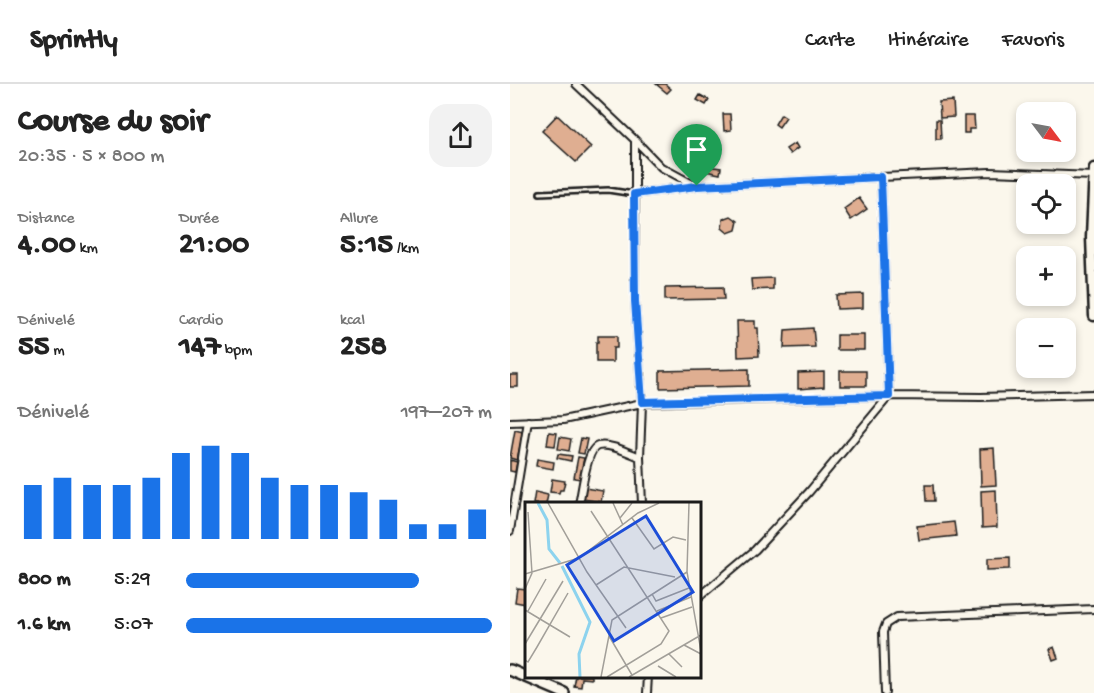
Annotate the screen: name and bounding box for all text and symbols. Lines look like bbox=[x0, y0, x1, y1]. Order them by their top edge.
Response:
text: Sprintly bbox=[30, 25, 117, 58]
text: Carte bbox=[805, 29, 855, 54]
text: Itinéraire bbox=[888, 29, 969, 54]
text: Favoris bbox=[1002, 29, 1064, 54]
north arrow bbox=[1016, 102, 1076, 162]
map controls bbox=[1016, 102, 1076, 378]
text: Course du soir bbox=[18, 104, 208, 142]
button: share bbox=[429, 104, 492, 167]
pin bbox=[671, 124, 722, 186]
icon: arrive bbox=[680, 133, 713, 166]
text: 20:35 · 5 × 800 m bbox=[18, 146, 164, 169]
button: locate bbox=[1016, 174, 1076, 234]
text: Distance bbox=[18, 210, 75, 229]
text: Durée bbox=[179, 210, 219, 229]
text: Allure bbox=[340, 210, 378, 229]
text: 4.00 bbox=[18, 229, 76, 264]
text: 21:00 bbox=[179, 229, 249, 264]
text: 5:15 bbox=[340, 229, 393, 264]
text: km bbox=[76, 240, 98, 259]
text: /km bbox=[393, 240, 419, 259]
button: + bbox=[1016, 246, 1076, 306]
text: Dénivelé bbox=[18, 312, 75, 331]
text: Cardio bbox=[179, 312, 223, 331]
text: kcal bbox=[340, 312, 365, 331]
button: − bbox=[1016, 318, 1076, 378]
text: 55 bbox=[18, 331, 50, 366]
text: 147 bbox=[179, 331, 221, 366]
text: 258 bbox=[340, 331, 387, 366]
text: m bbox=[50, 342, 65, 361]
text: bpm bbox=[221, 342, 252, 361]
text: Dénivelé bbox=[18, 402, 89, 425]
text: 197–207 m bbox=[401, 402, 492, 425]
inset map bbox=[525, 502, 700, 678]
text: 800 m bbox=[18, 569, 71, 592]
text: 5:29 bbox=[114, 569, 151, 592]
text: 1.6 km bbox=[18, 614, 70, 637]
text: 5:07 bbox=[114, 614, 153, 637]

